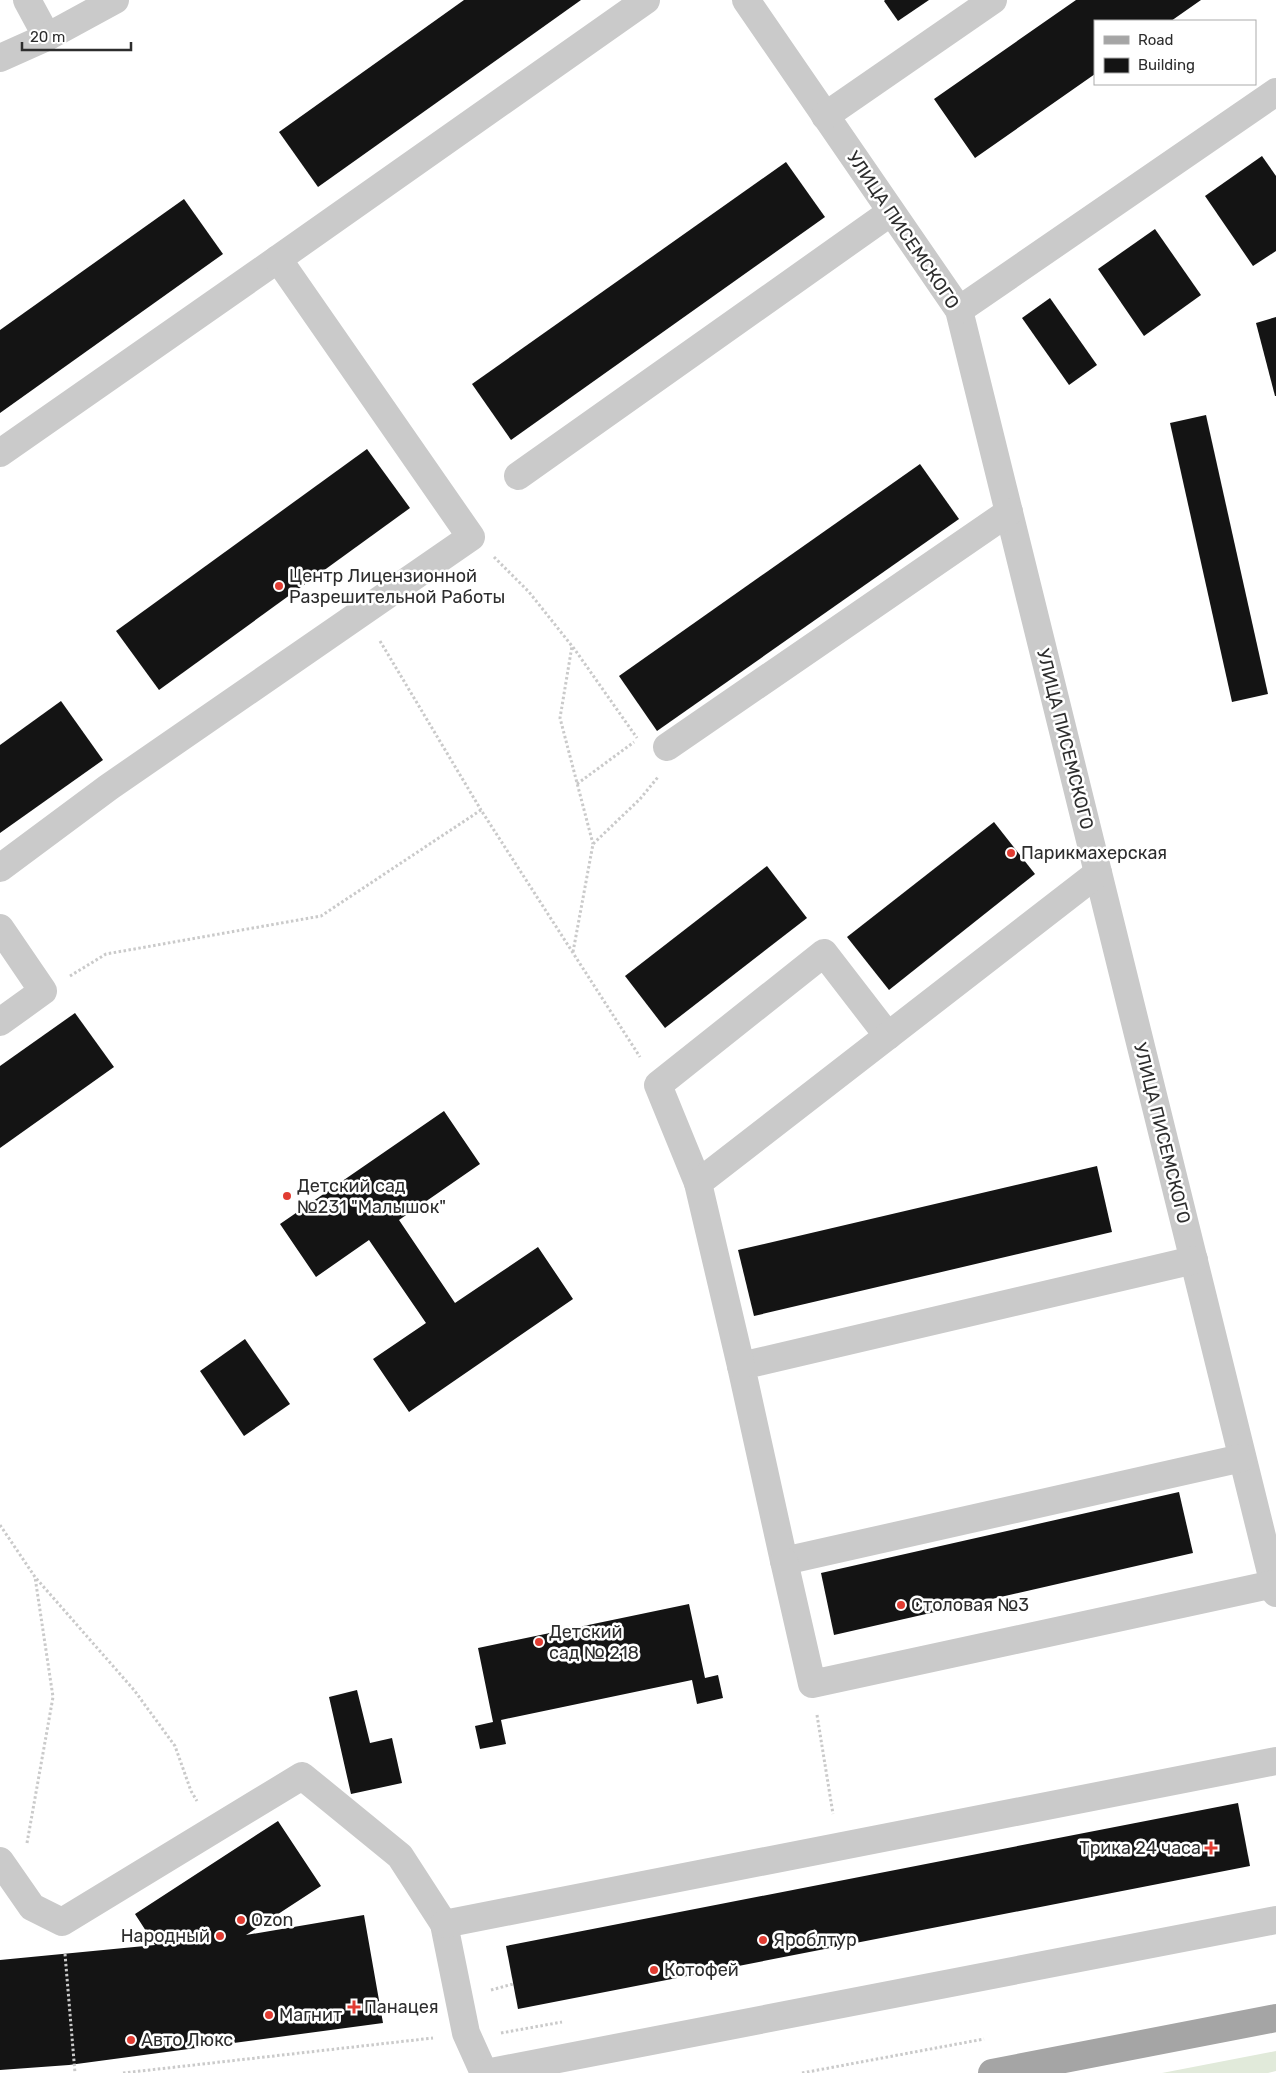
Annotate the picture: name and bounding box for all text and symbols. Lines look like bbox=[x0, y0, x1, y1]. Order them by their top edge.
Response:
scale bar bbox=[22, 20, 131, 52]
legend bbox=[1094, 20, 1256, 85]
text: 20 m bbox=[30, 28, 65, 46]
text: Road bbox=[1138, 31, 1174, 49]
text: Building bbox=[1138, 56, 1195, 74]
street label: УЛИЦА ПИСЕМСКОГО bbox=[842, 147, 964, 313]
place label: Центр Лицензионной Разрешительной Работы bbox=[289, 565, 505, 608]
marker: Центр Лицензионной Разрешительной Работы bbox=[273, 580, 285, 592]
street label: УЛИЦА ПИСЕМСКОГО bbox=[1032, 646, 1098, 832]
place label: Парикмахерская bbox=[1021, 842, 1167, 864]
marker: Парикмахерская bbox=[1005, 847, 1017, 859]
street label: УЛИЦА ПИСЕМСКОГО bbox=[1129, 1040, 1195, 1226]
place label: Детский сад №231 "Малышок" bbox=[297, 1175, 446, 1218]
marker: Детский сад №231 "Малышок" bbox=[281, 1190, 293, 1202]
place label: Столовая №3 bbox=[911, 1594, 1029, 1616]
marker: Столовая №3 bbox=[895, 1599, 907, 1611]
place label: Детский сад № 218 bbox=[549, 1621, 639, 1664]
marker: Детский сад № 218 bbox=[533, 1636, 545, 1648]
place label: Трика 24 часа bbox=[1079, 1837, 1201, 1859]
marker: Трика 24 часа bbox=[1205, 1842, 1217, 1854]
place label: Ozon bbox=[251, 1909, 293, 1931]
marker: Ozon bbox=[235, 1914, 247, 1926]
place label: Народный bbox=[121, 1925, 210, 1947]
place label: Яроблтур bbox=[773, 1929, 857, 1951]
marker: Народный bbox=[214, 1930, 226, 1942]
marker: Яроблтур bbox=[757, 1934, 769, 1946]
place label: Котофей bbox=[664, 1959, 739, 1981]
marker: Котофей bbox=[648, 1964, 660, 1976]
place label: Панацея bbox=[364, 1996, 439, 2018]
marker: Панацея bbox=[348, 2001, 360, 2013]
place label: Магнит bbox=[279, 2004, 342, 2026]
marker: Магнит bbox=[263, 2009, 275, 2021]
place label: Авто Люкс bbox=[141, 2029, 233, 2051]
marker: Авто Люкс bbox=[125, 2034, 137, 2046]

